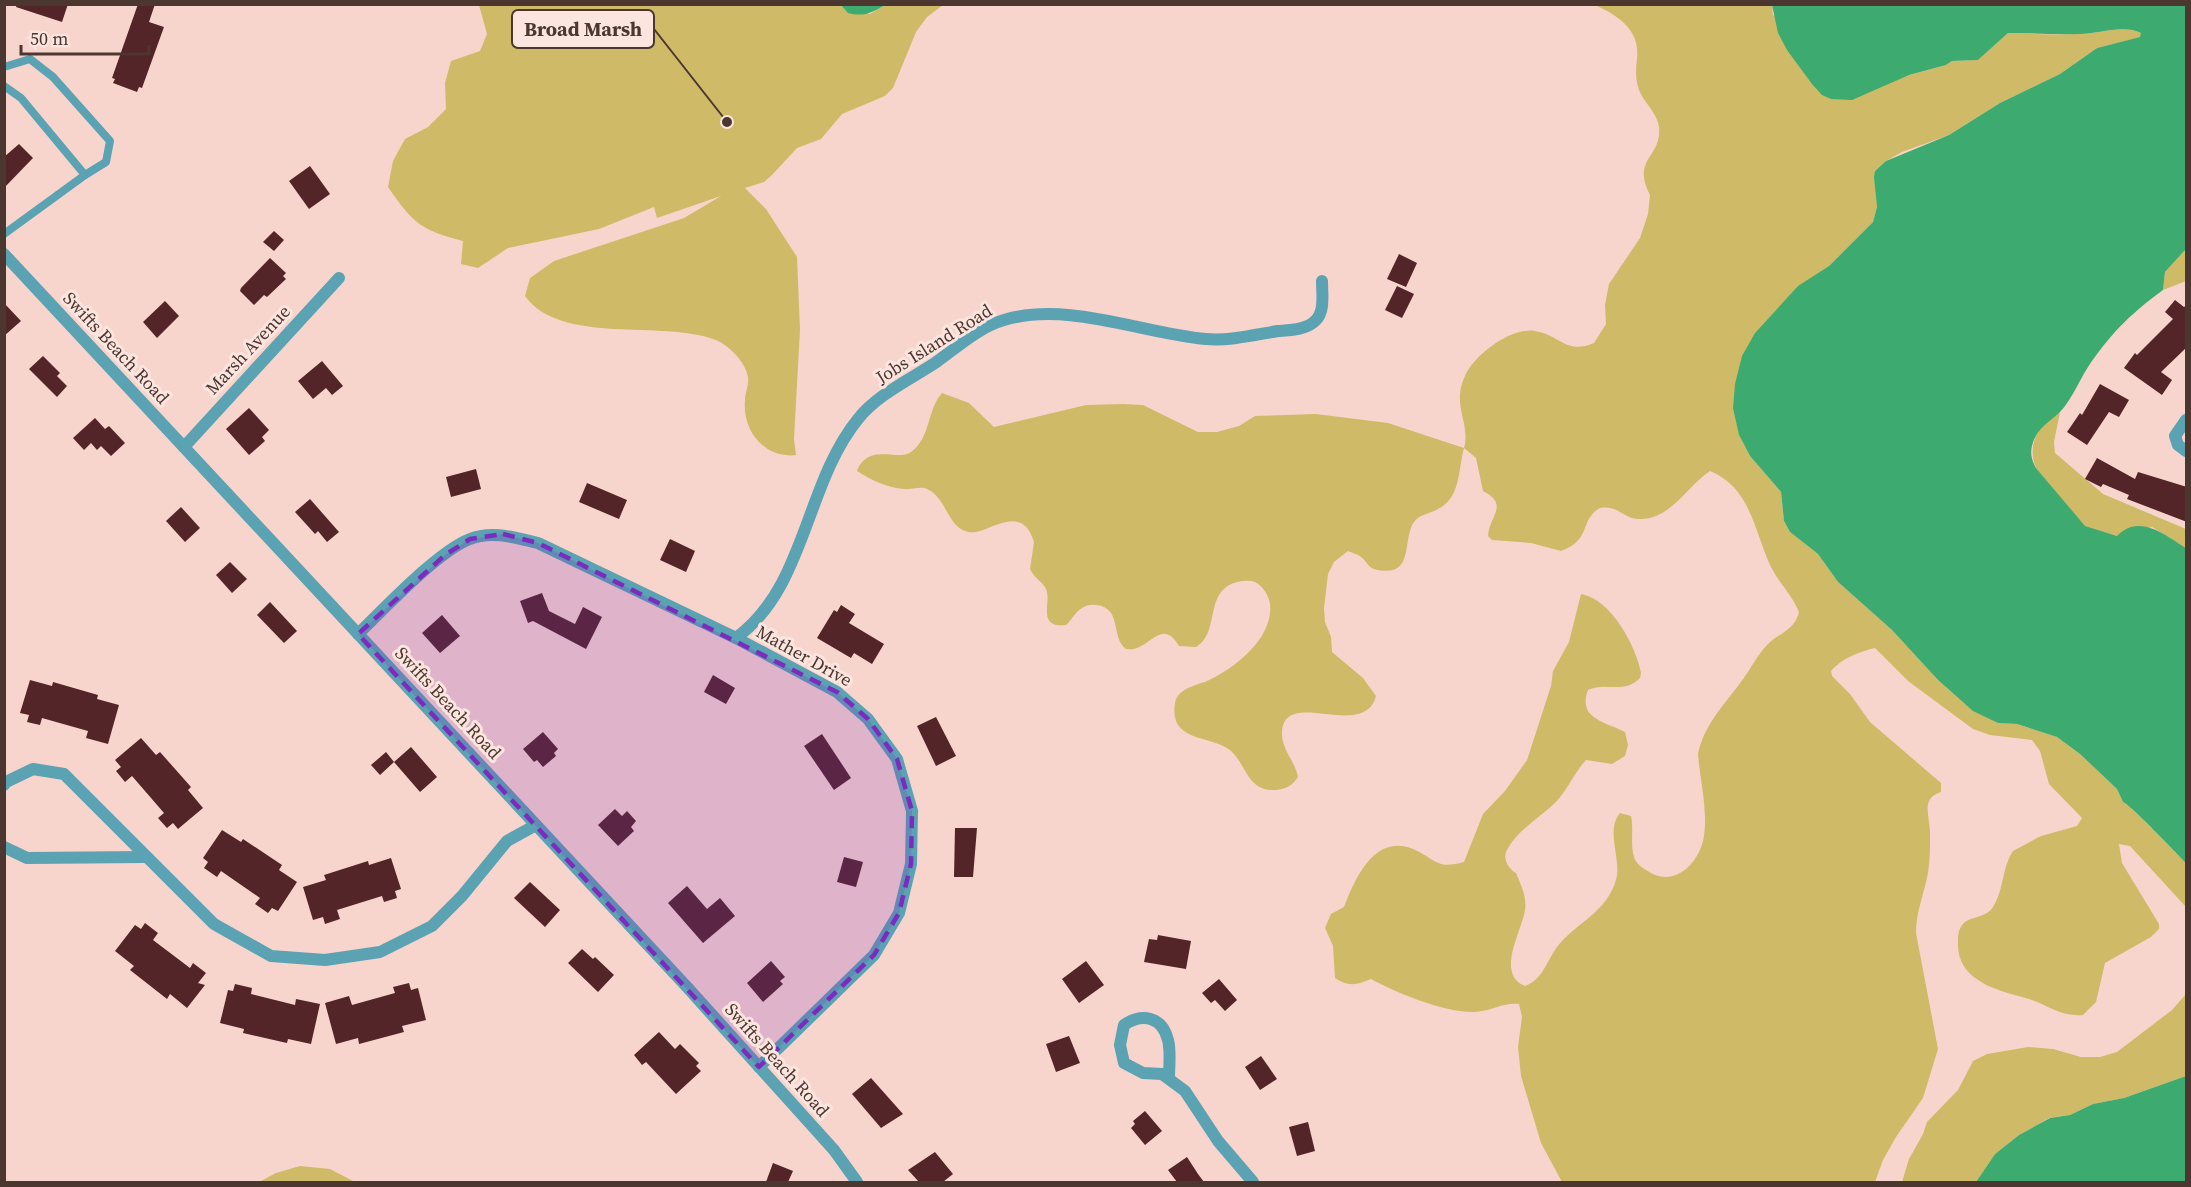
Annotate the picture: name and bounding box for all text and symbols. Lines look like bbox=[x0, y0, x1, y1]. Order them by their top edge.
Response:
callout: Broad Marsh bbox=[512, 10, 654, 48]
text: Broad Marsh bbox=[524, 15, 642, 43]
scale bar bbox=[21, 18, 148, 56]
text: 50 m bbox=[30, 26, 68, 51]
street label: Swifts Beach Road bbox=[58, 286, 175, 409]
street label: Jobs Island Road bbox=[870, 298, 997, 390]
street label: Marsh Avenue bbox=[200, 299, 296, 400]
street label: Mather Drive bbox=[752, 619, 857, 692]
street label: Swifts Beach Road bbox=[390, 641, 507, 764]
street label: Swifts Beach Road bbox=[719, 997, 835, 1122]

